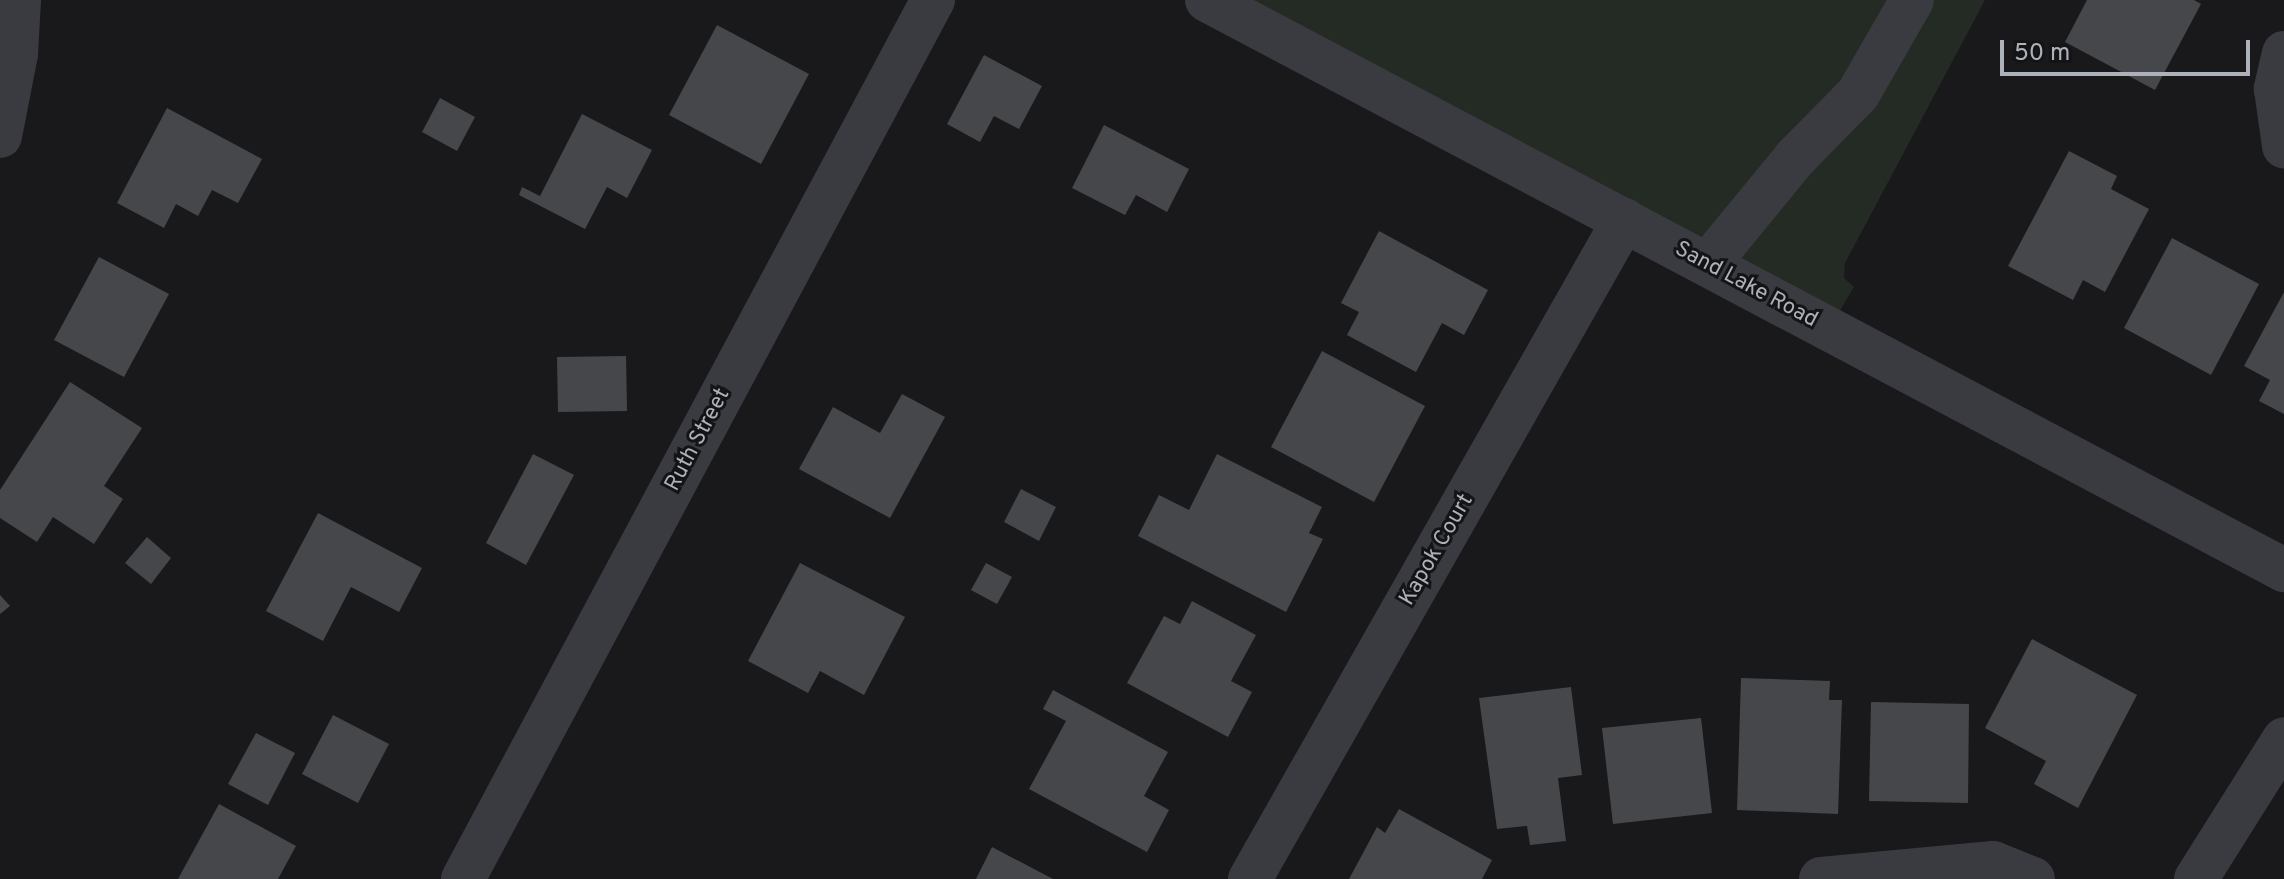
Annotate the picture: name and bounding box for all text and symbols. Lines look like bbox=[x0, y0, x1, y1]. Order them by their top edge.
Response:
scale bar bbox=[2004, 24, 2254, 74]
text: 50 m bbox=[2014, 39, 2070, 69]
street label: Sand Lake Road bbox=[1670, 236, 1822, 334]
street label: Ruth Street bbox=[660, 384, 736, 496]
street label: Kapok Court bbox=[1394, 490, 1480, 610]

